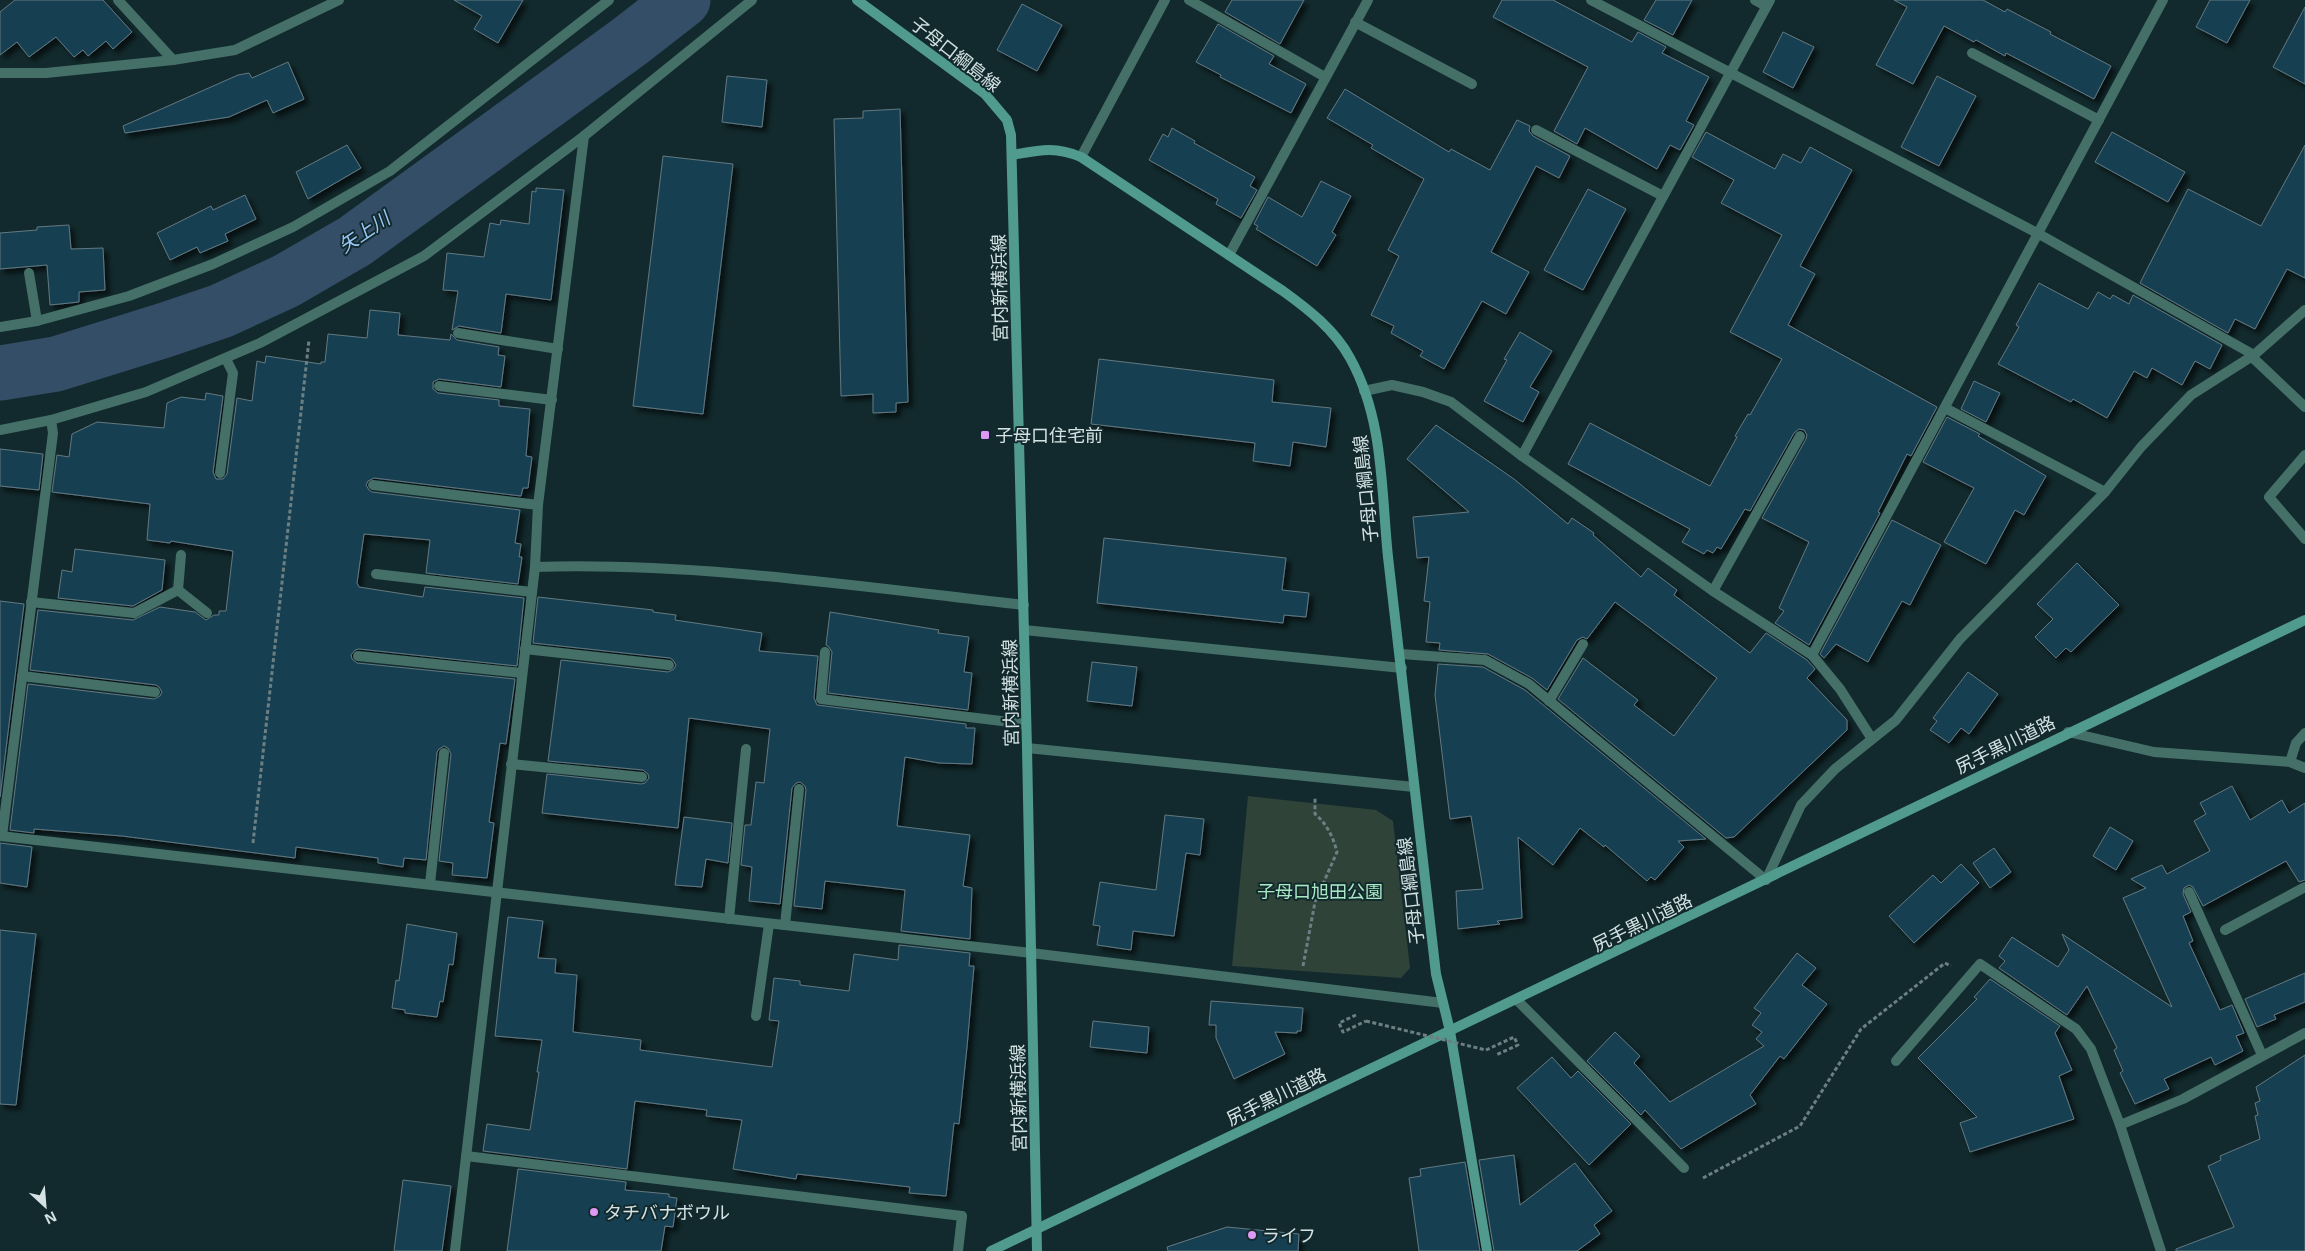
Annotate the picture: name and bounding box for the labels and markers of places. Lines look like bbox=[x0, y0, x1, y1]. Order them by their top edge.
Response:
place label: 子母口住宅前 bbox=[995, 423, 1103, 447]
marker: 子母口住宅前 bbox=[979, 429, 991, 441]
place label: タチバナボウル bbox=[604, 1200, 730, 1224]
marker: タチバナボウル bbox=[588, 1206, 600, 1218]
place label: ライフ bbox=[1262, 1223, 1316, 1247]
marker: ライフ bbox=[1246, 1229, 1258, 1241]

